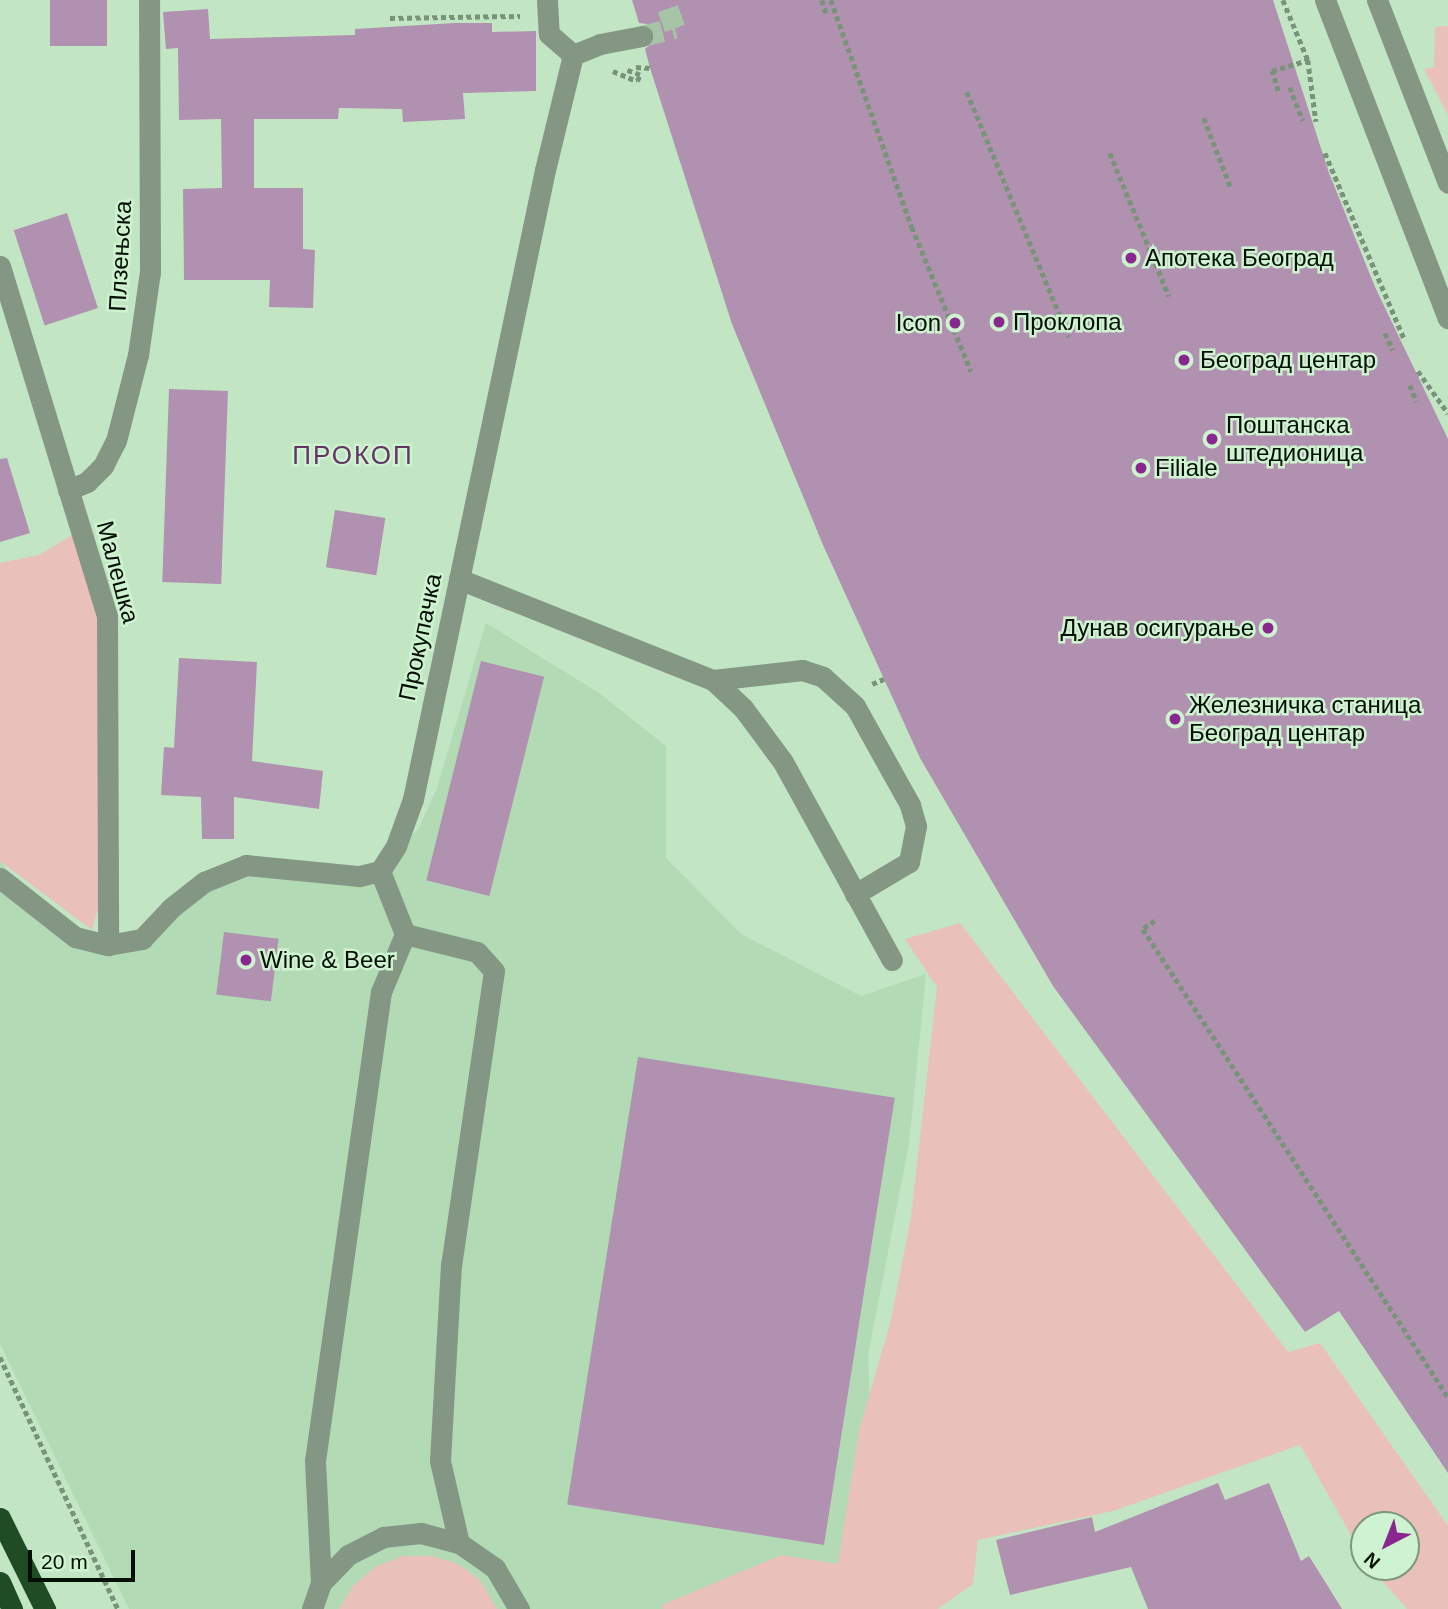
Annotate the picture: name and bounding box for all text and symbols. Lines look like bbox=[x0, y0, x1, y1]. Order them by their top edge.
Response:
street label: Плзењска bbox=[103, 200, 137, 312]
place label: Апотека Београд bbox=[1145, 244, 1334, 272]
marker: Апотека Београд bbox=[1123, 250, 1139, 266]
place label: Проклопа bbox=[1013, 308, 1122, 336]
place label: Icon bbox=[896, 309, 941, 337]
marker: Проклопа bbox=[991, 314, 1007, 330]
marker: Icon bbox=[947, 315, 963, 331]
place label: Београд центар bbox=[1200, 346, 1376, 374]
marker: Београд центар bbox=[1174, 350, 1194, 370]
place label: Поштанска штедионица bbox=[1226, 411, 1363, 467]
marker: Поштанска штедионица bbox=[1204, 431, 1220, 447]
district label: ПРОКОП bbox=[293, 440, 413, 472]
place label: Filiale bbox=[1155, 454, 1218, 482]
marker: Filiale bbox=[1133, 460, 1149, 476]
street label: Малешка bbox=[91, 518, 145, 626]
street label: Прокупачка bbox=[392, 571, 448, 703]
place label: Дунав осигурање bbox=[1060, 614, 1254, 642]
marker: Дунав осигурање bbox=[1260, 620, 1276, 636]
place label: Железничка станица Београд центар bbox=[1189, 691, 1421, 747]
marker: Железничка станица Београд центар bbox=[1167, 711, 1183, 727]
place label: Wine & Beer bbox=[260, 946, 395, 974]
marker: Wine & Beer bbox=[238, 952, 254, 968]
north arrow bbox=[1350, 1511, 1420, 1581]
scale bar bbox=[32, 1536, 138, 1580]
text: N bbox=[1360, 1548, 1384, 1573]
text: 20 m bbox=[41, 1550, 88, 1573]

